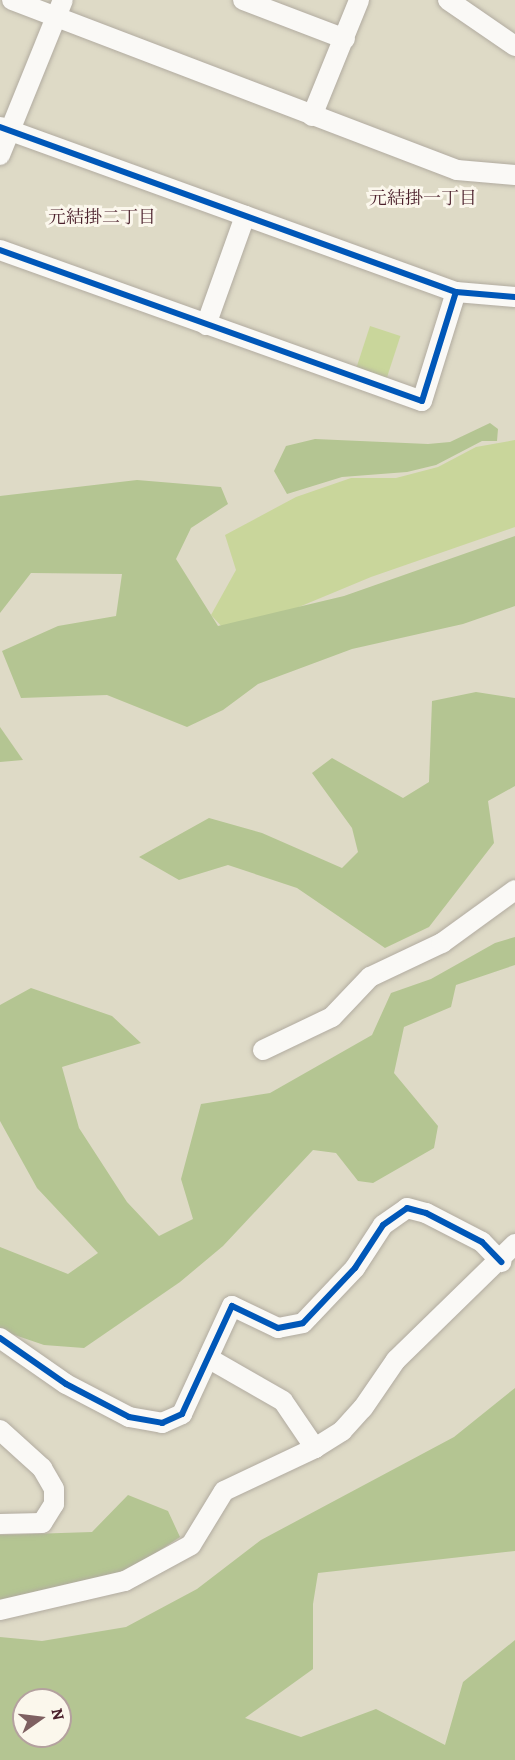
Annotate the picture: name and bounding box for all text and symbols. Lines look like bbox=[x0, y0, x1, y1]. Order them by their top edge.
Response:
district label: 元結掛一丁目 bbox=[369, 187, 477, 209]
district label: 元結掛二丁目 bbox=[48, 206, 156, 228]
north arrow bbox=[12, 1688, 72, 1748]
text: N bbox=[45, 1706, 70, 1722]

